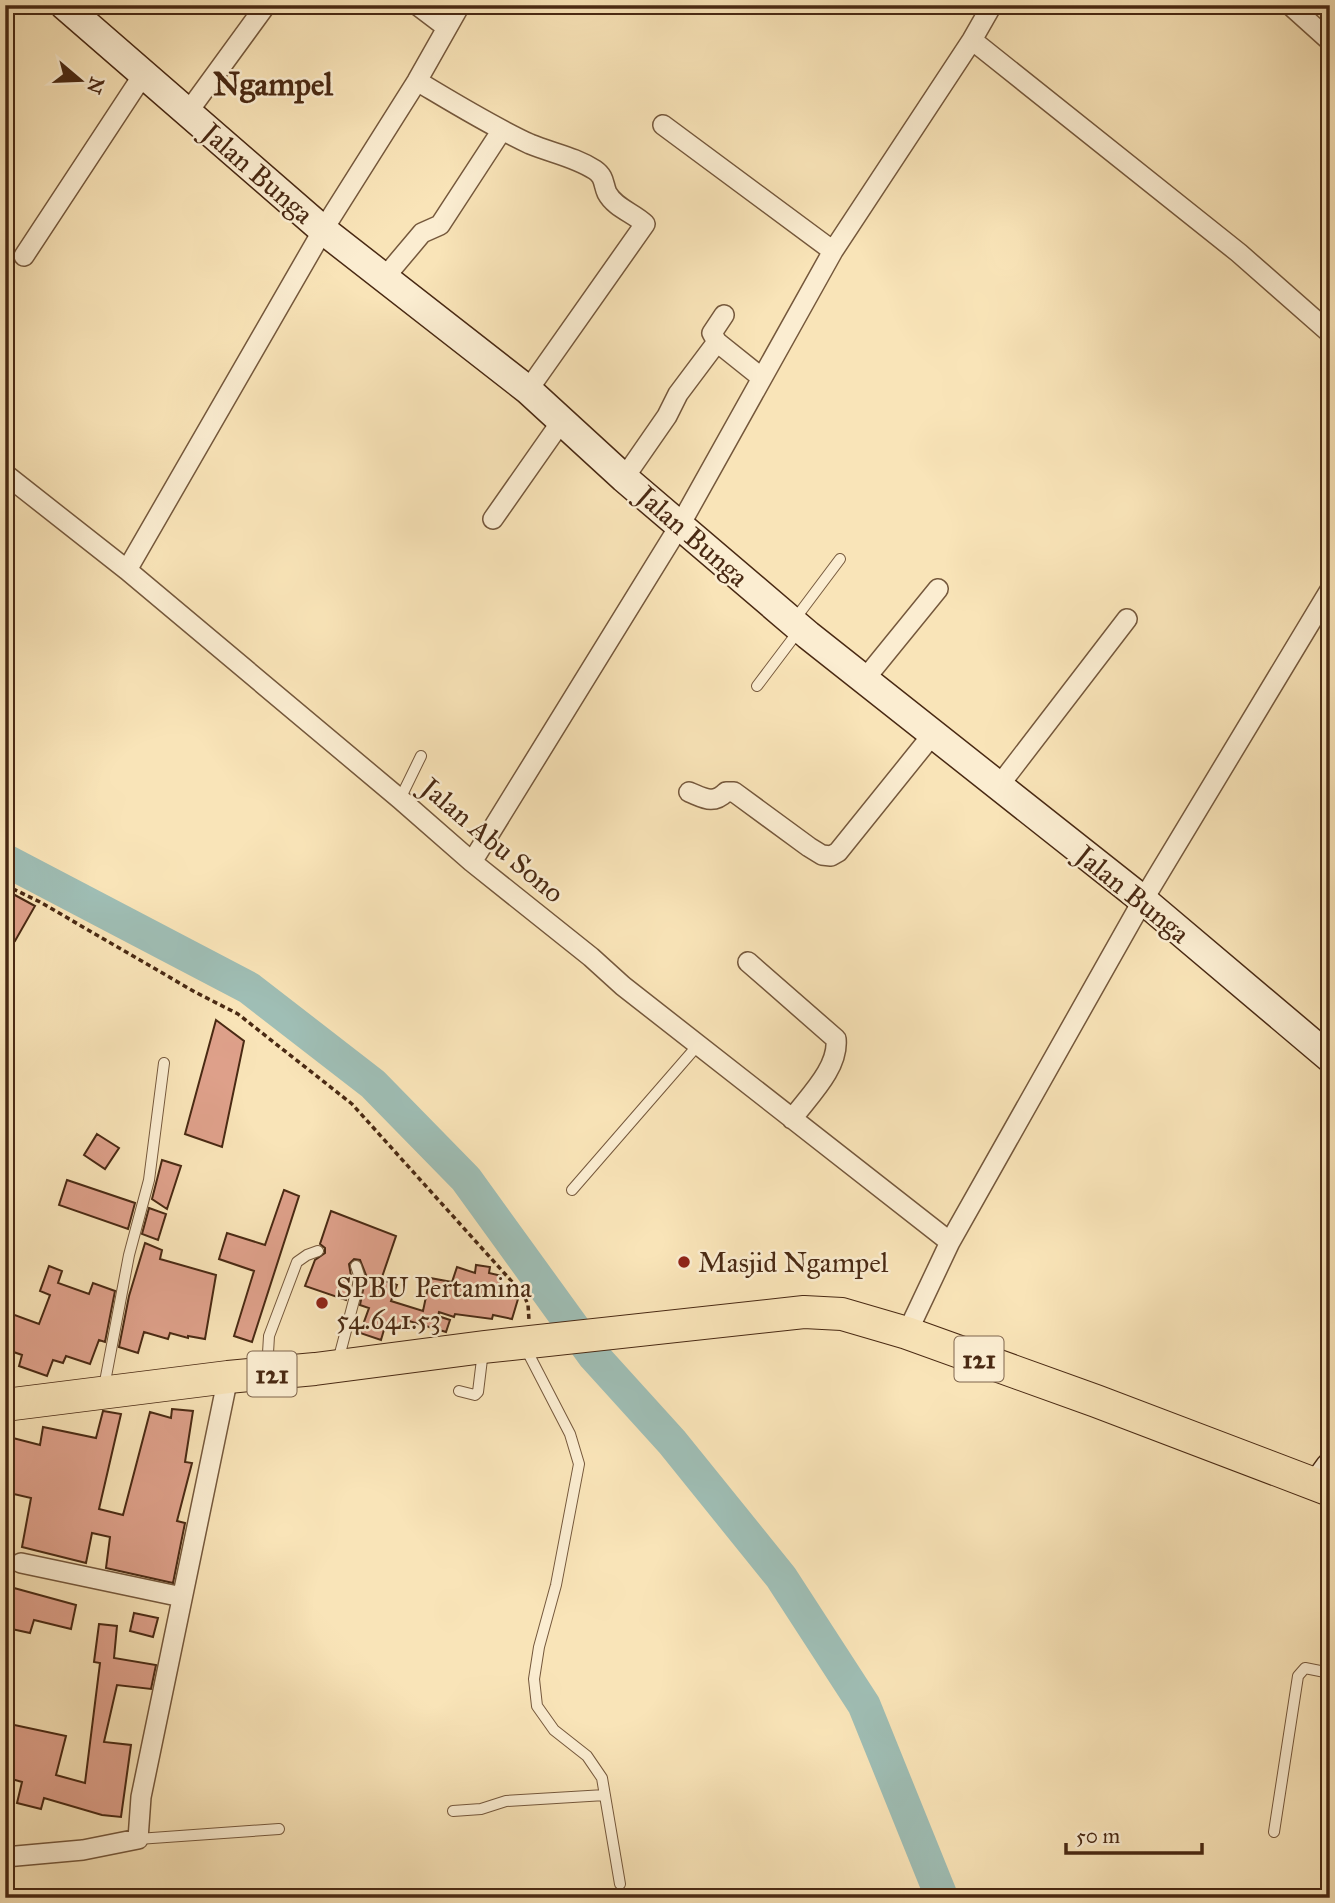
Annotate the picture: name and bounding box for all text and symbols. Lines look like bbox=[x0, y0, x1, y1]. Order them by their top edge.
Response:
north arrow bbox=[46, 46, 116, 116]
district label: Ngampel bbox=[213, 65, 334, 104]
text: N bbox=[82, 74, 109, 97]
street label: Jalan Bunga bbox=[192, 113, 321, 231]
street label: Jalan Bunga bbox=[627, 476, 756, 594]
street label: Jalan Abu Sono bbox=[412, 768, 571, 910]
street label: Jalan Bunga bbox=[1066, 836, 1197, 951]
place label: Masjid Ngampel bbox=[698, 1245, 889, 1280]
marker: Masjid Ngampel bbox=[676, 1254, 692, 1270]
place label: SPBU Pertamina 54.641.53 bbox=[336, 1270, 532, 1337]
marker: SPBU Pertamina 54.641.53 bbox=[314, 1295, 330, 1311]
road number: 121 bbox=[954, 1336, 1004, 1382]
road number: 121 bbox=[247, 1352, 296, 1396]
scale bar bbox=[1066, 1812, 1202, 1856]
text: 50 m bbox=[1076, 1823, 1121, 1849]

